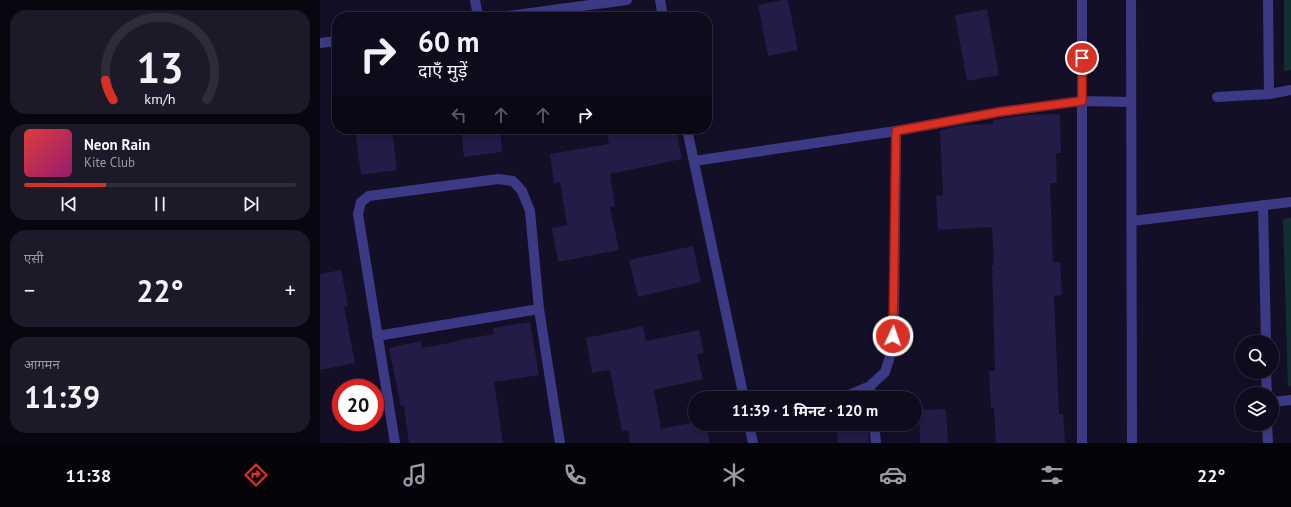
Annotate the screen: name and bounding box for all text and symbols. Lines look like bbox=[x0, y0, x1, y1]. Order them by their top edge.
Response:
text: 60 m bbox=[418, 23, 479, 60]
icon: right bbox=[352, 28, 404, 80]
text: 13 bbox=[136, 41, 184, 94]
pin bbox=[1065, 41, 1099, 75]
icon: arrive bbox=[1071, 47, 1093, 69]
text: दाएँ मुड़ें bbox=[418, 59, 467, 82]
text: km/h bbox=[144, 89, 176, 108]
icon: left bbox=[448, 104, 470, 126]
icon: ahead bbox=[490, 104, 512, 126]
icon: ahead bbox=[532, 104, 554, 126]
icon: right bbox=[574, 104, 596, 126]
text: Neon Rain bbox=[84, 135, 150, 154]
text: Kite Club bbox=[84, 154, 135, 171]
icon: previous bbox=[58, 193, 80, 215]
icon: pause bbox=[149, 193, 171, 215]
icon: next bbox=[240, 193, 262, 215]
text: एसी bbox=[24, 250, 43, 267]
text: 22° bbox=[136, 271, 184, 310]
text: − bbox=[24, 276, 35, 304]
text: + bbox=[285, 276, 296, 304]
position arrow bbox=[872, 315, 914, 357]
map controls bbox=[1235, 335, 1279, 431]
button: search bbox=[1235, 335, 1279, 379]
text: आगमन bbox=[24, 356, 60, 373]
text: 11:39 bbox=[24, 377, 100, 416]
speed limit sign: 20 bbox=[332, 379, 384, 431]
button: layers bbox=[1235, 387, 1279, 431]
text: 11:39 · 1 मिनट · 120 m bbox=[732, 401, 878, 420]
icon: directions bbox=[242, 461, 270, 489]
icon: music bbox=[401, 461, 429, 489]
icon: phone bbox=[561, 461, 589, 489]
icon: climate bbox=[720, 461, 748, 489]
icon: car bbox=[879, 461, 907, 489]
icon: filters bbox=[1038, 461, 1066, 489]
text: 11:38 bbox=[66, 464, 111, 487]
text: 22° bbox=[1197, 464, 1225, 487]

